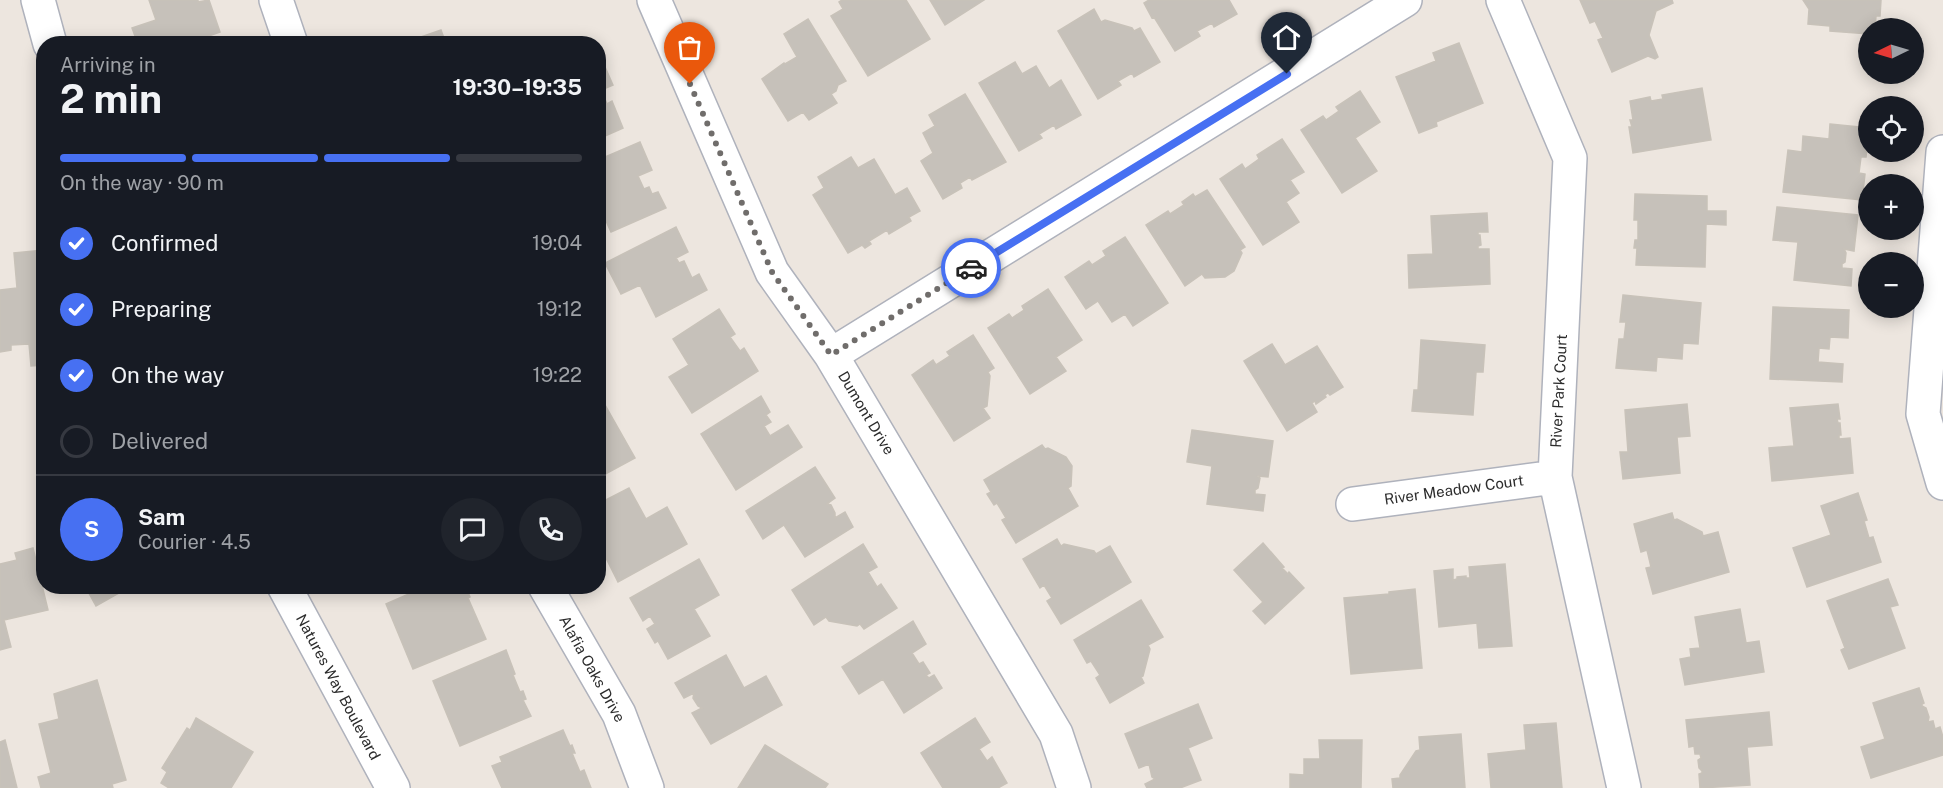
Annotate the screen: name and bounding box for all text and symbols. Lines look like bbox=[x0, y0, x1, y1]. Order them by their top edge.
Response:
pin bbox=[1261, 12, 1312, 74]
north arrow bbox=[1858, 18, 1924, 84]
map controls bbox=[1858, 18, 1924, 318]
icon: home bbox=[1270, 21, 1303, 54]
pin bbox=[664, 22, 715, 84]
icon: bag bbox=[673, 31, 706, 64]
text: Arriving in bbox=[60, 53, 155, 77]
text: 19:30–19:35 bbox=[453, 74, 582, 100]
text: 2 min bbox=[60, 76, 162, 122]
button: locate bbox=[1858, 96, 1924, 162]
text: On the way · 90 m bbox=[60, 171, 224, 195]
button: + bbox=[1858, 174, 1924, 240]
icon: check bbox=[60, 227, 93, 260]
text: Confirmed bbox=[111, 230, 218, 256]
text: 19:04 bbox=[532, 231, 582, 255]
courier bbox=[941, 238, 1001, 298]
icon: car bbox=[955, 252, 988, 285]
button: − bbox=[1858, 252, 1924, 318]
icon: check bbox=[60, 293, 93, 326]
text: Preparing bbox=[111, 296, 212, 322]
text: 19:12 bbox=[537, 297, 582, 321]
street label: River Park Court bbox=[1547, 334, 1570, 448]
icon: check bbox=[60, 359, 93, 392]
text: On the way bbox=[111, 362, 224, 388]
text: 19:22 bbox=[533, 363, 582, 387]
street label: Dumont Drive bbox=[835, 368, 898, 458]
text: Delivered bbox=[111, 428, 208, 454]
street label: River Meadow Court bbox=[1383, 471, 1525, 508]
button: chat bbox=[441, 498, 504, 561]
button: phone bbox=[519, 498, 582, 561]
text: Sam bbox=[138, 504, 185, 530]
text: S bbox=[84, 516, 99, 542]
text: Courier · 4.5 bbox=[138, 530, 251, 554]
street label: Natures Way Boulevard bbox=[293, 611, 384, 762]
street label: Alafia Oaks Drive bbox=[556, 613, 629, 725]

